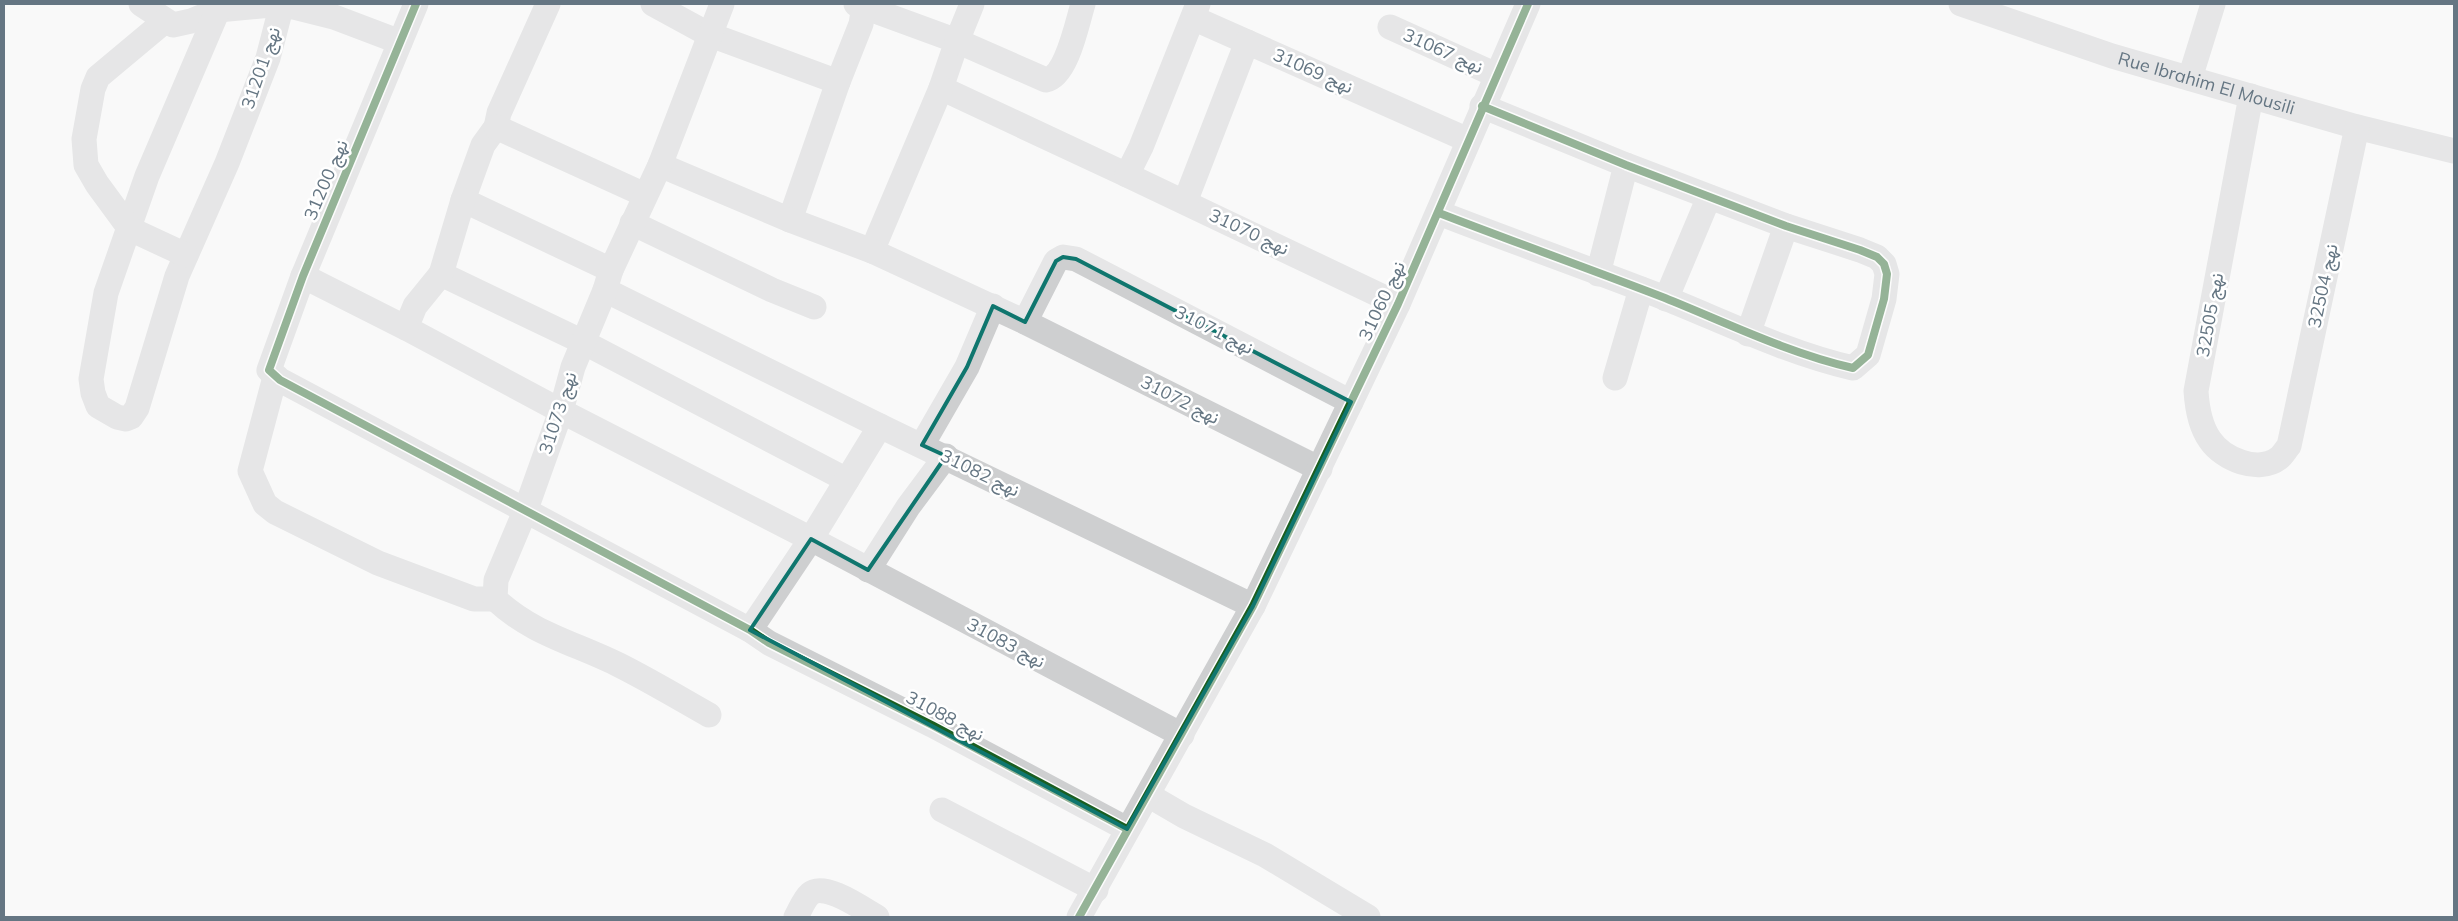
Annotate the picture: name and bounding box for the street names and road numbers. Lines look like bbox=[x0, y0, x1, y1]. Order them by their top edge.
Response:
street label: نهج 31067 bbox=[1399, 23, 1487, 79]
street label: نهج 31201 bbox=[236, 24, 286, 112]
street label: نهج 31069 bbox=[1269, 43, 1357, 99]
street label: Rue Ibrahim El Mousili bbox=[2115, 46, 2298, 119]
street label: نهج 31200 bbox=[298, 136, 354, 224]
street label: نهج 31070 bbox=[1205, 203, 1293, 261]
street label: نهج 32504 bbox=[2302, 242, 2344, 330]
street label: نهج 31060 bbox=[1353, 257, 1411, 345]
street label: نهج 32505 bbox=[2191, 271, 2229, 359]
street label: نهج 31071 bbox=[1171, 300, 1257, 360]
street label: نهج 31073 bbox=[533, 369, 583, 457]
street label: نهج 31072 bbox=[1137, 370, 1223, 430]
street label: نهج 31082 bbox=[936, 444, 1024, 502]
street label: نهج 31083 bbox=[963, 612, 1049, 674]
street label: نهج 31088 bbox=[902, 685, 988, 747]

